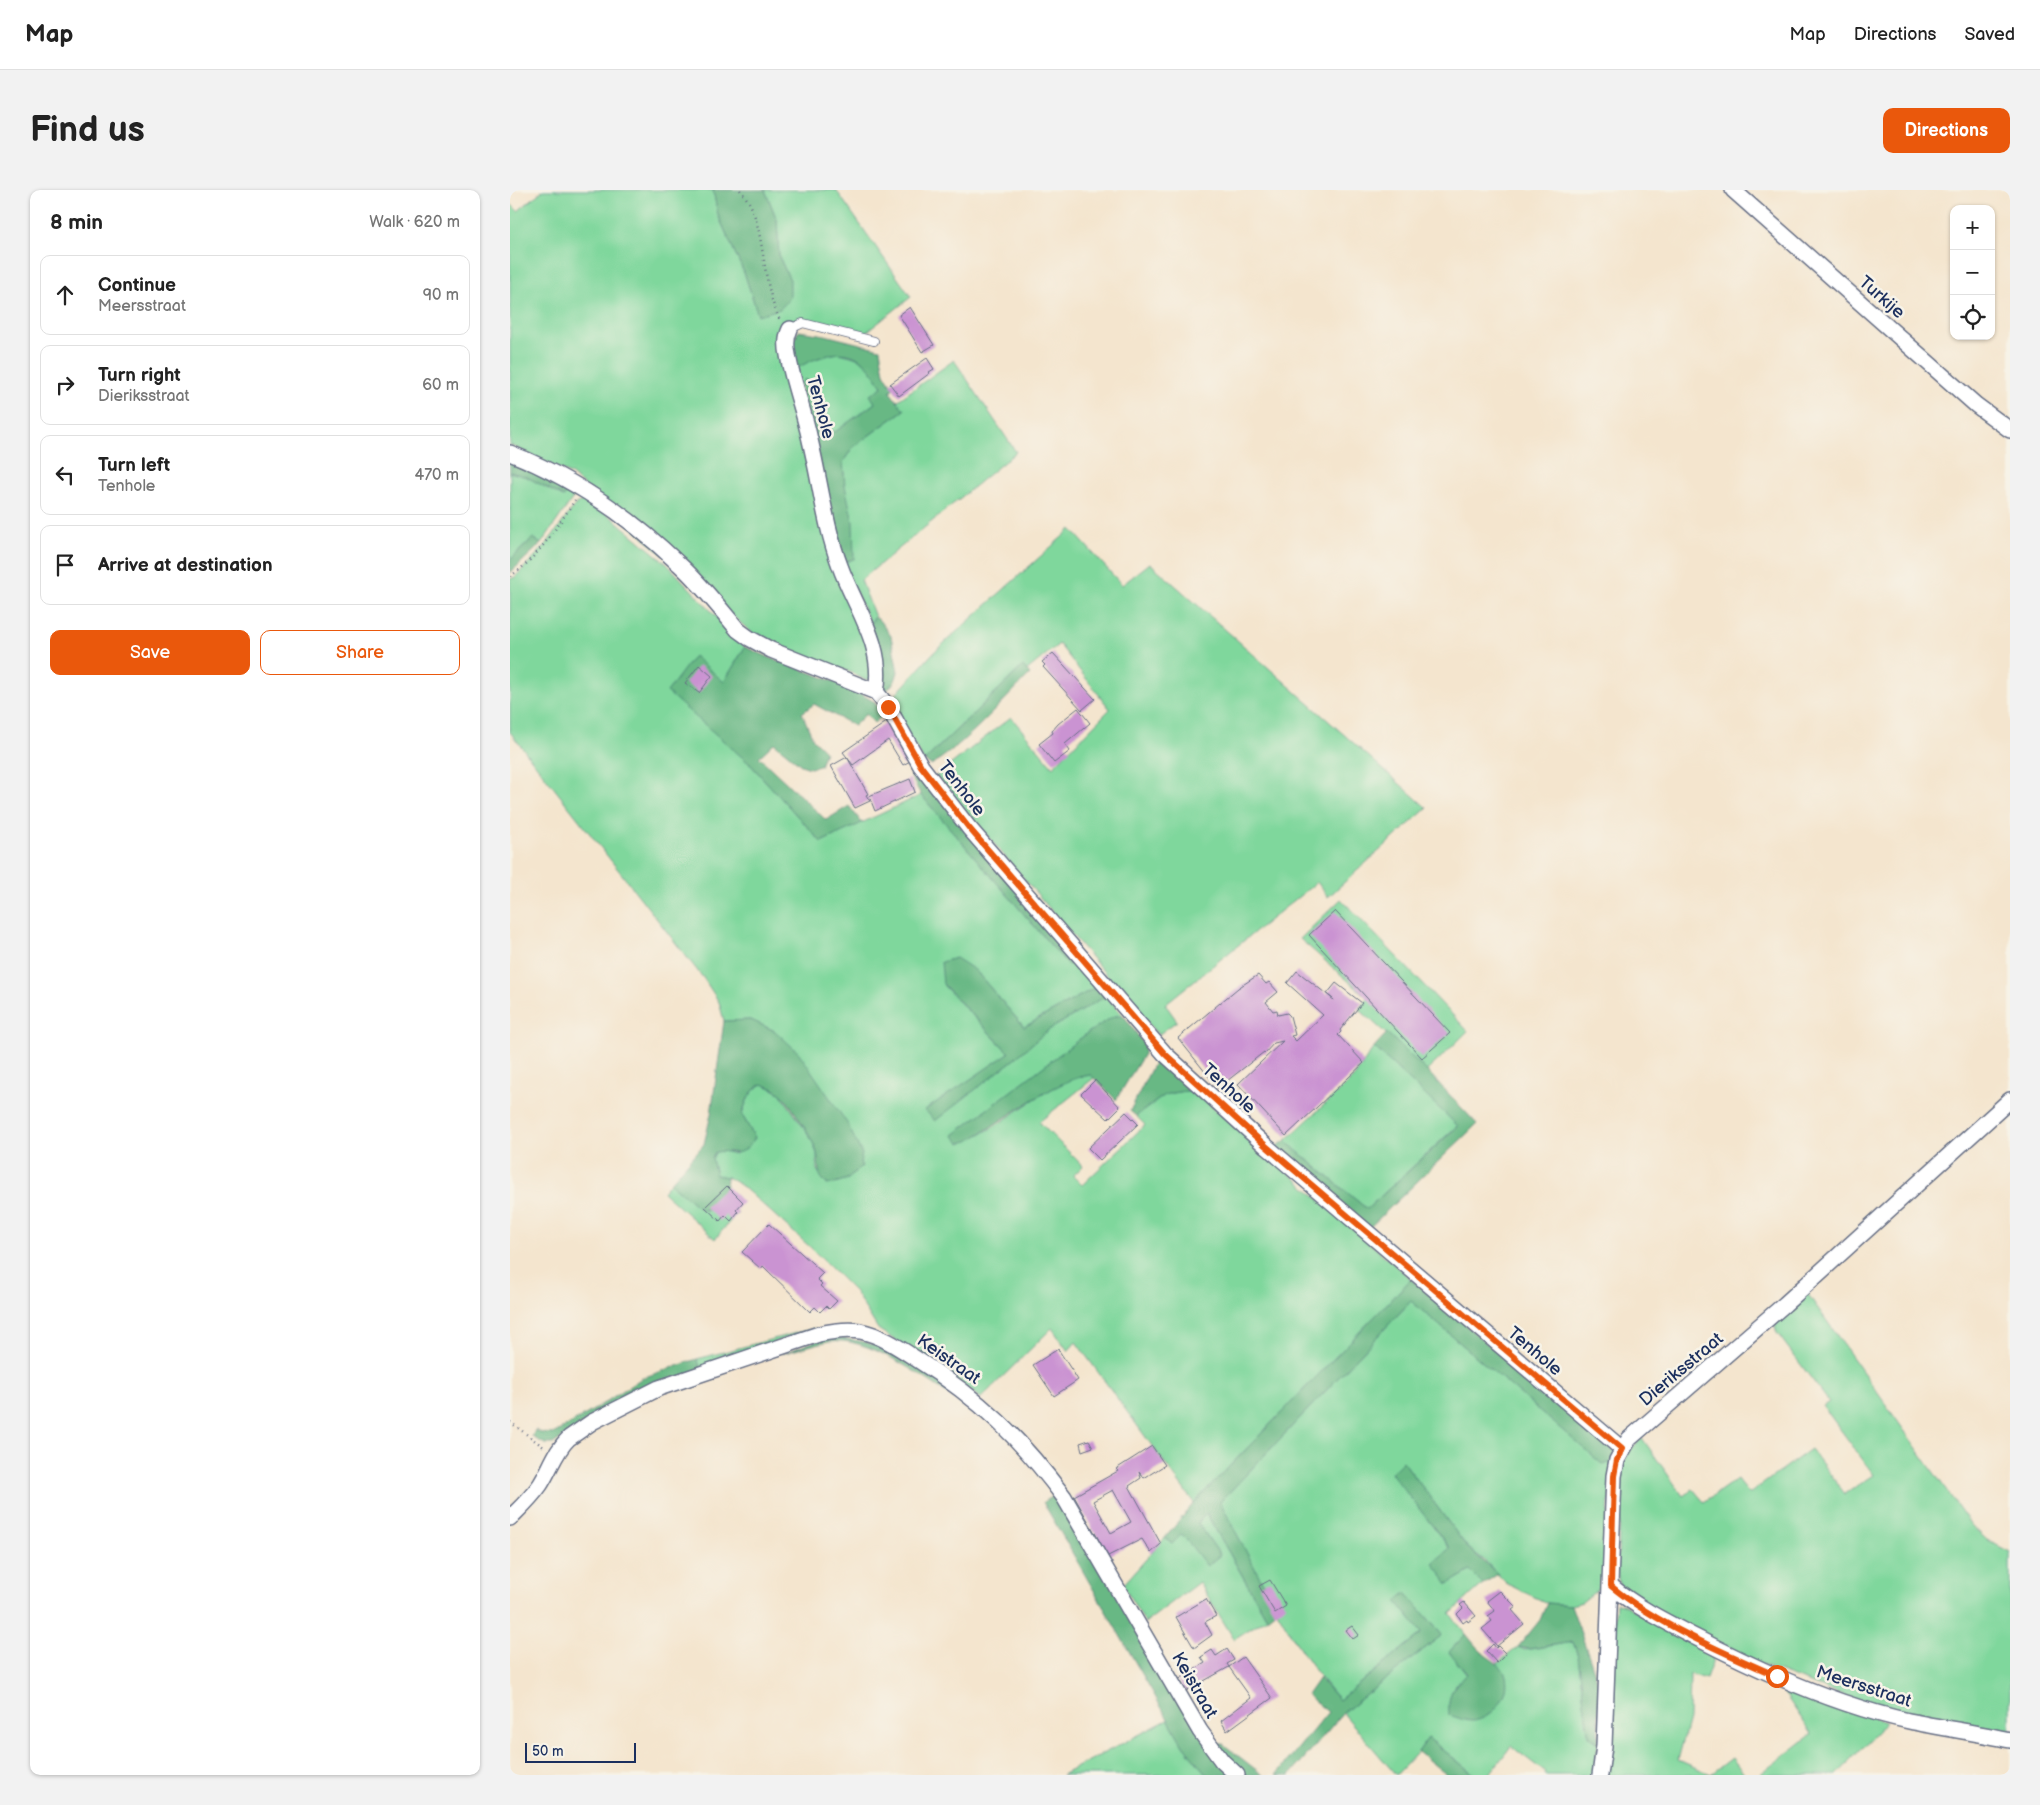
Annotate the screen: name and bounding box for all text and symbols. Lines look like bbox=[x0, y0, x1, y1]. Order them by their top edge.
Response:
text: Map bbox=[25, 20, 73, 49]
text: Map bbox=[1790, 24, 1826, 45]
text: Directions bbox=[1854, 24, 1936, 45]
text: Saved bbox=[1964, 24, 2015, 45]
button: Directions bbox=[1883, 108, 2010, 153]
text: Find us bbox=[30, 109, 145, 152]
map controls bbox=[1950, 205, 1995, 340]
button: + bbox=[1950, 205, 1995, 250]
text: 8 min bbox=[50, 210, 103, 235]
text: Walk · 620 m bbox=[369, 213, 460, 232]
button: − bbox=[1950, 250, 1995, 295]
street label: Turkije bbox=[1854, 272, 1909, 323]
text: Continue bbox=[98, 274, 176, 297]
icon: ahead bbox=[51, 281, 79, 309]
text: 90 m bbox=[423, 286, 459, 305]
button: locate bbox=[1950, 295, 1995, 340]
text: Meersstraat bbox=[98, 297, 186, 316]
text: Turn right bbox=[98, 364, 181, 387]
icon: right bbox=[51, 371, 79, 399]
street label: Tenhole bbox=[802, 373, 839, 441]
text: 60 m bbox=[422, 376, 459, 395]
text: Dieriksstraat bbox=[98, 387, 190, 406]
text: Turn left bbox=[98, 454, 170, 477]
icon: left bbox=[51, 461, 79, 489]
text: 470 m bbox=[414, 466, 459, 485]
text: Tenhole bbox=[98, 477, 155, 496]
icon: arrive bbox=[51, 551, 79, 579]
text: Arrive at destination bbox=[98, 554, 273, 577]
button: Save bbox=[50, 630, 250, 675]
button: Share bbox=[260, 630, 460, 675]
route end bbox=[877, 696, 900, 719]
street label: Tenhole bbox=[933, 756, 990, 820]
street label: Tenhole bbox=[1198, 1059, 1260, 1118]
street label: Tenhole bbox=[1503, 1323, 1566, 1380]
street label: Dieriksstraat bbox=[1635, 1328, 1728, 1411]
street label: Keistraat bbox=[913, 1330, 985, 1389]
street label: Keistraat bbox=[1167, 1648, 1222, 1722]
street label: Meersstraat bbox=[1814, 1661, 1915, 1712]
route start bbox=[1766, 1665, 1789, 1688]
scale bar bbox=[525, 1740, 636, 1763]
text: 50 m bbox=[532, 1743, 564, 1760]

